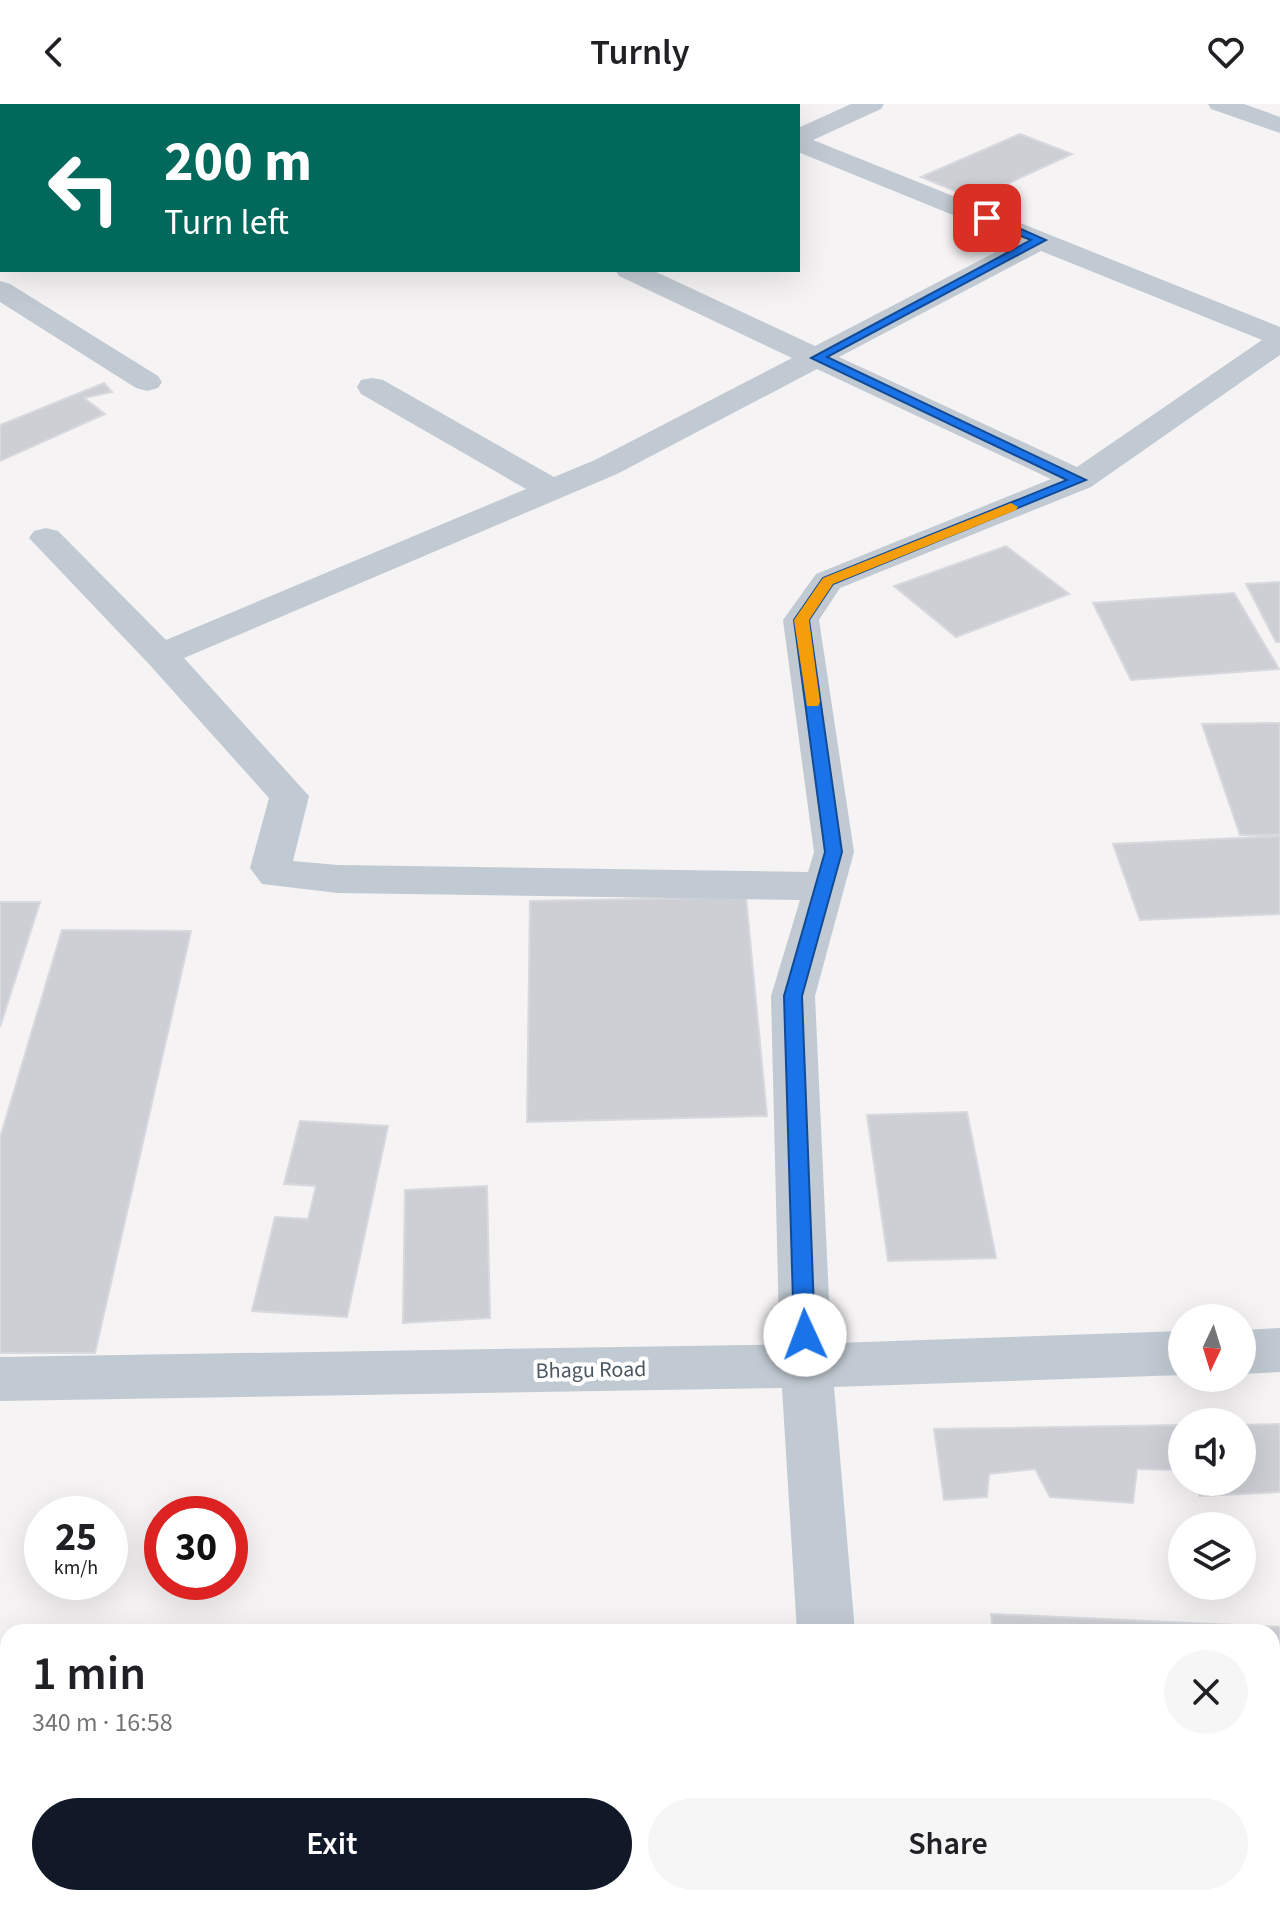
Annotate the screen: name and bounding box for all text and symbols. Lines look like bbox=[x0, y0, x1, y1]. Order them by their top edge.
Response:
text: Turnly bbox=[590, 27, 690, 78]
icon: back bbox=[32, 30, 76, 74]
icon: heart bbox=[1204, 30, 1248, 74]
text: 200 m bbox=[164, 123, 312, 202]
icon: left bbox=[32, 136, 136, 240]
pin bbox=[953, 184, 1021, 252]
icon: arrive bbox=[965, 196, 1009, 240]
text: Turn left bbox=[164, 197, 289, 248]
position arrow bbox=[763, 1293, 847, 1377]
north arrow bbox=[1168, 1304, 1256, 1392]
map controls bbox=[1168, 1304, 1256, 1600]
street label: Bhagu Road bbox=[535, 1353, 647, 1387]
button: sound bbox=[1168, 1408, 1256, 1496]
speed limit sign: 30 bbox=[144, 1496, 248, 1600]
text: 25 bbox=[55, 1509, 97, 1566]
button: layers bbox=[1168, 1512, 1256, 1600]
text: km/h bbox=[54, 1554, 98, 1582]
text: 1 min bbox=[32, 1640, 146, 1708]
button: close bbox=[1164, 1650, 1248, 1734]
text: 340 m · 16:58 bbox=[32, 1704, 173, 1741]
button: Exit bbox=[32, 1798, 632, 1890]
button: Share bbox=[648, 1798, 1248, 1890]

